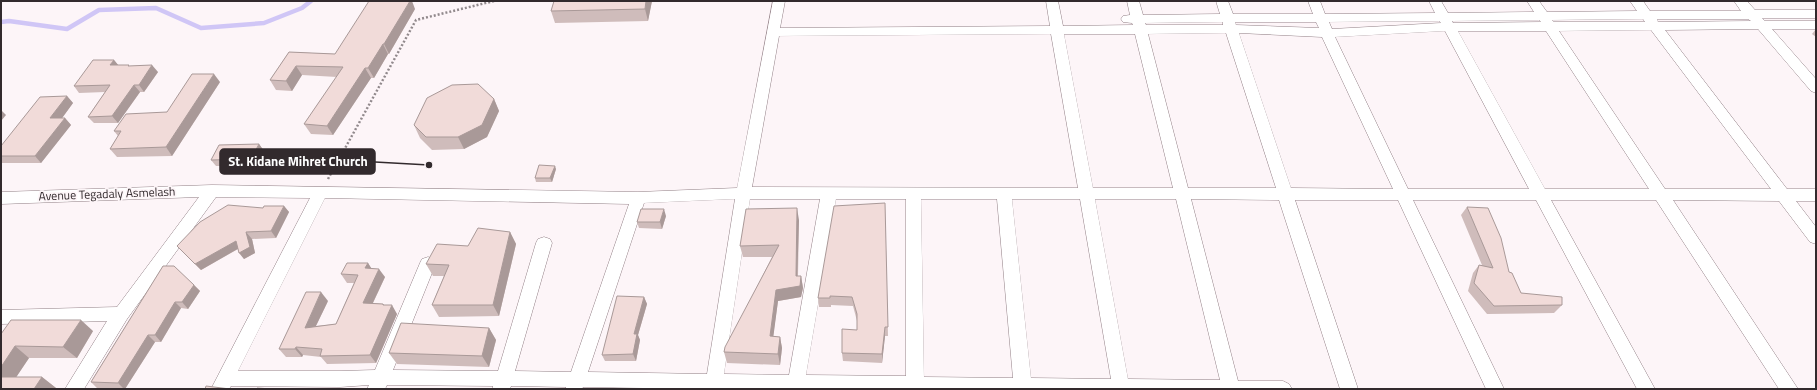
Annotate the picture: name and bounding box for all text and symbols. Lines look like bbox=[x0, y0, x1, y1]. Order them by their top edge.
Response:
callout: St. Kidane Mihret Church bbox=[220, 149, 375, 174]
text: St. Kidane Mihret Church bbox=[228, 151, 368, 171]
street label: Avenue Tegadaly Asmelash bbox=[38, 182, 176, 205]

